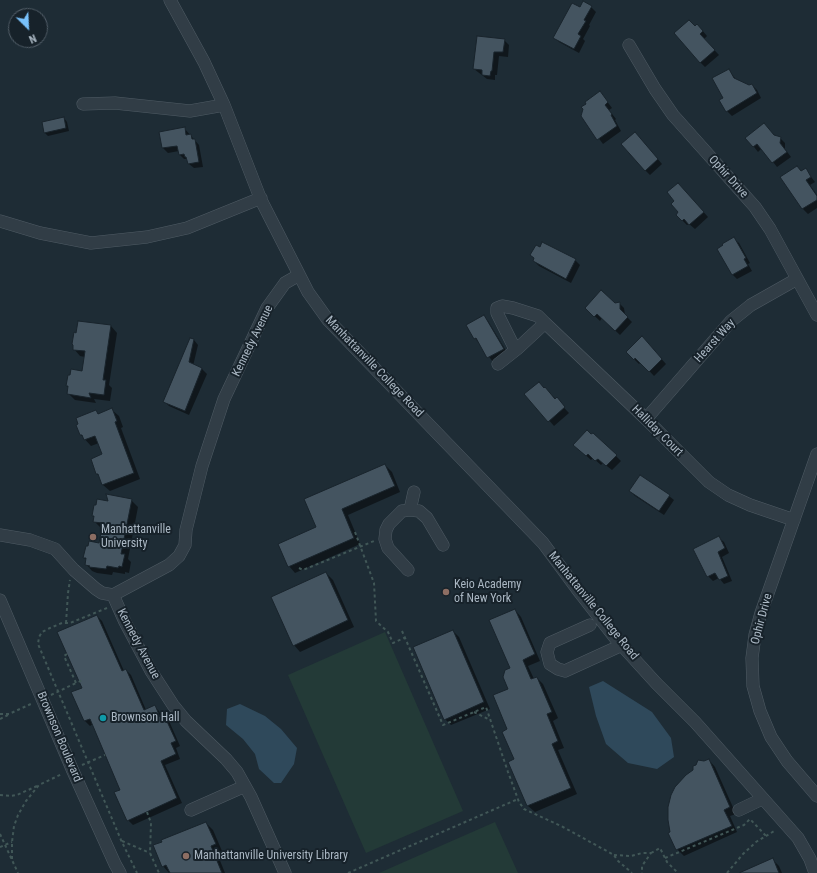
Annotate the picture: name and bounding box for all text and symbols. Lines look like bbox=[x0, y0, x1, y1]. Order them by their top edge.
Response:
north arrow bbox=[8, 8, 48, 48]
text: N bbox=[27, 31, 38, 46]
street label: Ophir Drive bbox=[705, 153, 751, 201]
street label: Kennedy Avenue bbox=[230, 303, 276, 379]
street label: Manhattanville College Road bbox=[322, 313, 426, 421]
street label: Hearst Way bbox=[692, 316, 738, 366]
street label: Halliday Court bbox=[628, 402, 686, 460]
place label: Manhattanville University bbox=[101, 523, 171, 551]
marker: Manhattanville University bbox=[88, 532, 98, 542]
street label: Manhattanville College Road bbox=[545, 549, 641, 663]
place label: Keio Academy of New York bbox=[454, 578, 521, 606]
marker: Keio Academy of New York bbox=[441, 587, 451, 597]
street label: Ophir Drive bbox=[748, 592, 776, 646]
street label: Kennedy Avenue bbox=[113, 606, 163, 682]
street label: Brownson Boulevard bbox=[33, 690, 85, 784]
place label: Brownson Hall bbox=[111, 711, 179, 725]
marker: Brownson Hall bbox=[98, 713, 108, 723]
place label: Manhattanville University Library bbox=[194, 849, 348, 863]
marker: Manhattanville University Library bbox=[181, 851, 191, 861]

